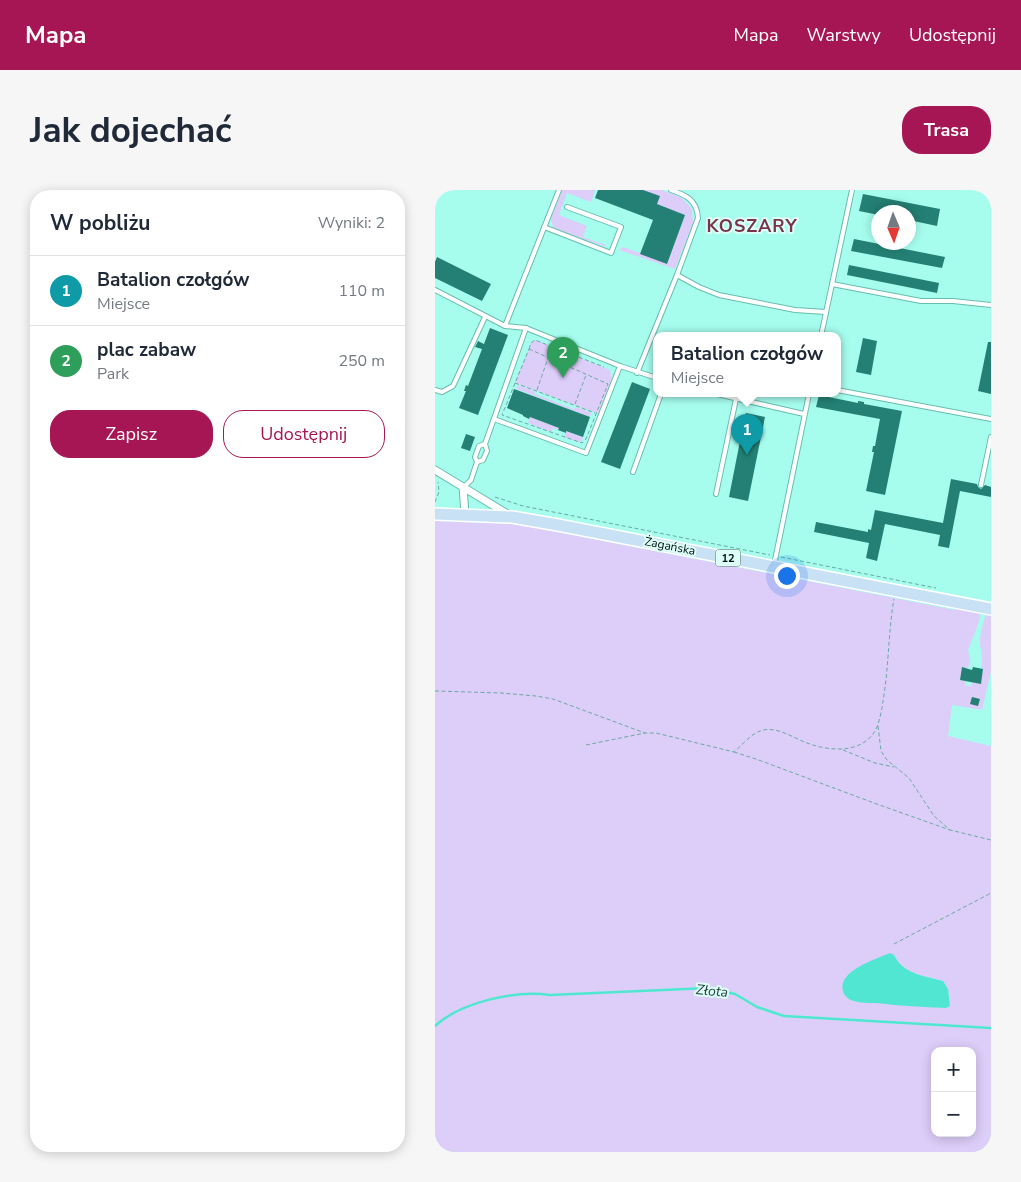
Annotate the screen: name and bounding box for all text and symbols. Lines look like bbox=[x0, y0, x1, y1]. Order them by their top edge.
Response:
text: Mapa bbox=[25, 19, 87, 51]
text: Mapa bbox=[734, 23, 778, 47]
text: Warstwy bbox=[806, 23, 881, 47]
text: Udostępnij bbox=[909, 23, 996, 47]
button: Trasa bbox=[902, 106, 991, 154]
text: Jak dojechać bbox=[30, 107, 232, 154]
north arrow bbox=[871, 205, 916, 250]
text: W pobliżu bbox=[50, 209, 151, 237]
text: Wyniki: 2 bbox=[318, 212, 385, 234]
district label: KOSZARY bbox=[706, 214, 798, 238]
text: Batalion czołgów bbox=[97, 267, 249, 293]
text: 1 bbox=[61, 280, 71, 302]
text: 110 m bbox=[338, 280, 385, 302]
text: Miejsce bbox=[97, 293, 150, 315]
popup bbox=[653, 332, 841, 397]
text: plac zabaw bbox=[97, 337, 196, 363]
pin: 2 bbox=[547, 337, 579, 378]
text: Batalion czołgów bbox=[671, 341, 823, 367]
text: 2 bbox=[61, 350, 71, 372]
text: 250 m bbox=[338, 350, 385, 372]
text: Park bbox=[97, 363, 129, 385]
text: Miejsce bbox=[671, 367, 724, 389]
button: Zapisz bbox=[50, 410, 213, 458]
button: Udostępnij bbox=[223, 410, 385, 458]
pin: 1 bbox=[731, 414, 763, 455]
street label: Żagańska bbox=[643, 533, 697, 559]
road number: 12 bbox=[715, 549, 741, 566]
your location bbox=[774, 563, 800, 589]
water label: Złota bbox=[695, 980, 729, 1002]
map controls bbox=[931, 1047, 976, 1137]
button: + bbox=[931, 1047, 976, 1092]
button: − bbox=[931, 1092, 976, 1137]

